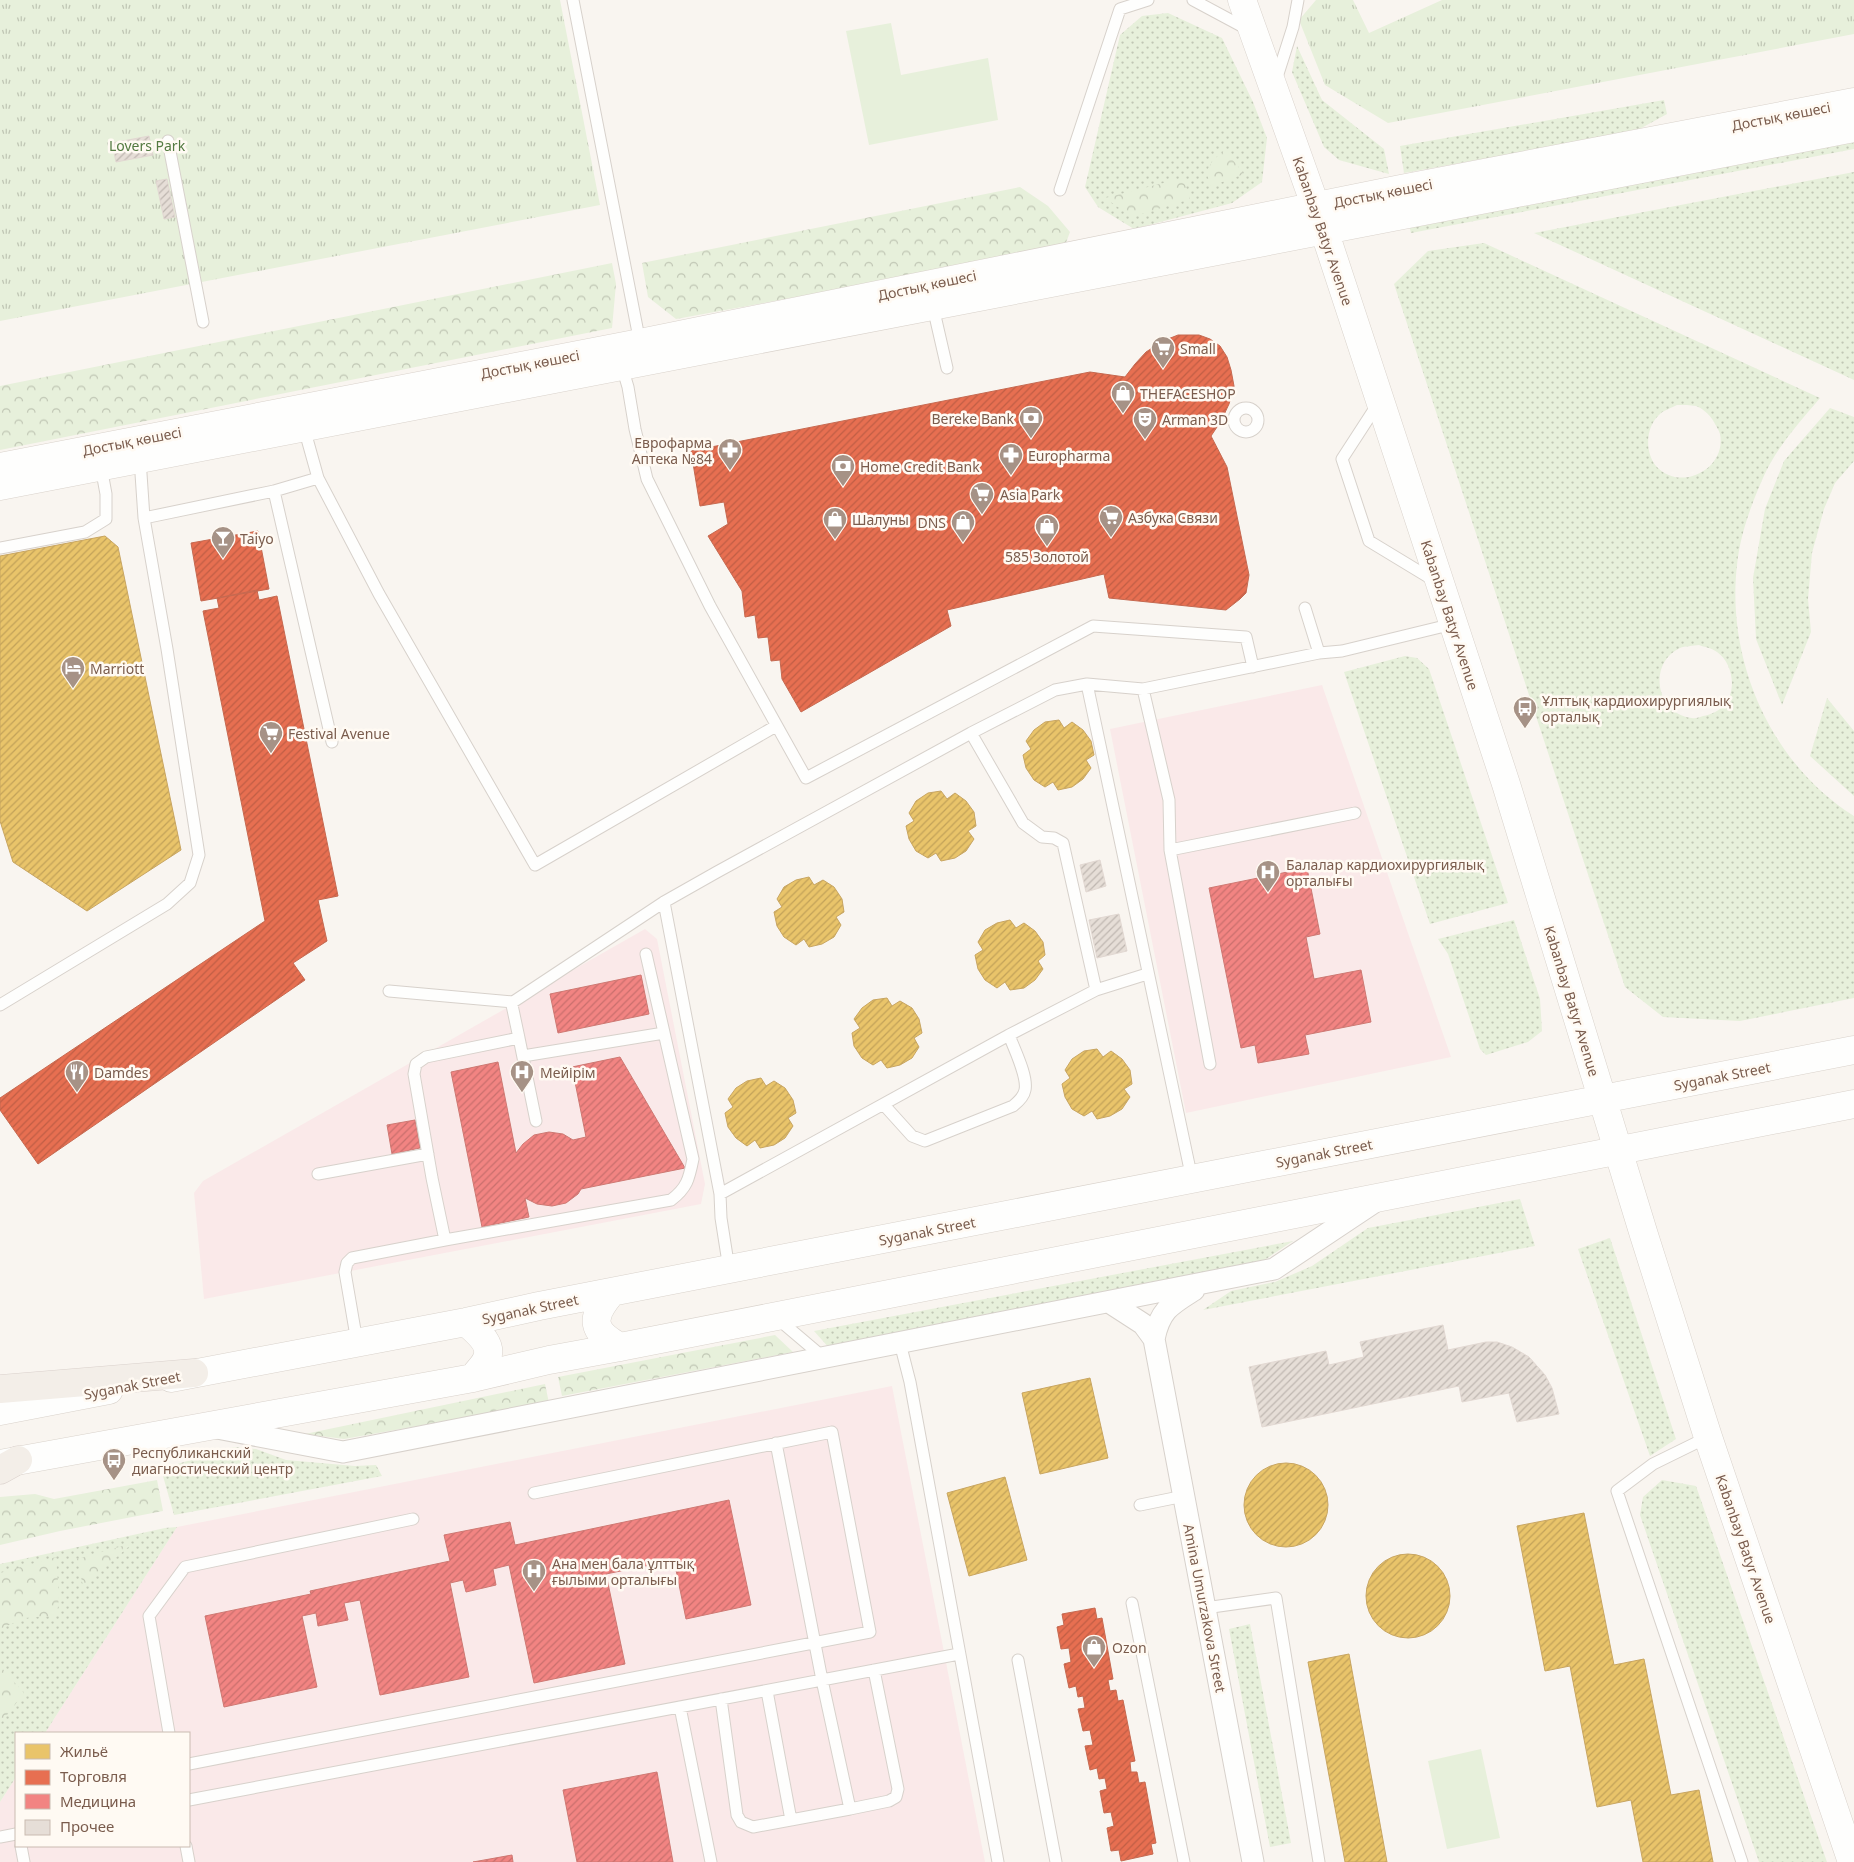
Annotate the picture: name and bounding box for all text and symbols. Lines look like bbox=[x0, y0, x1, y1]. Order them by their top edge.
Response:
street label: Достық көшесі bbox=[1730, 97, 1832, 135]
park label: Lovers Park bbox=[109, 136, 186, 155]
street label: Kabanbay Batyr Avenue bbox=[1289, 154, 1358, 308]
street label: Достық көшесі bbox=[1332, 174, 1434, 212]
street label: Достық көшесі bbox=[876, 265, 978, 305]
supermarket icon: Small bbox=[1150, 335, 1176, 369]
place label: Small bbox=[1180, 339, 1216, 358]
street label: Достық көшесі bbox=[479, 345, 581, 383]
shop icon: THEFACESHOP bbox=[1110, 380, 1136, 414]
place label: THEFACESHOP bbox=[1140, 384, 1236, 403]
bank icon: Bereke Bank bbox=[1018, 405, 1044, 439]
theatre icon: Arman 3D bbox=[1132, 406, 1158, 440]
place label: Bereke Bank bbox=[932, 409, 1015, 428]
place label: Arman 3D bbox=[1162, 410, 1228, 429]
street label: Достық көшесі bbox=[81, 422, 183, 460]
place label: Еврофарма Аптека №84 bbox=[632, 433, 712, 468]
pharmacy icon: Еврофарма Аптека №84 bbox=[717, 437, 743, 471]
pharmacy icon: Europharma bbox=[998, 442, 1024, 476]
place label: Europharma bbox=[1028, 446, 1110, 465]
bank icon: Home Credit Bank bbox=[830, 453, 856, 487]
place label: Home Credit Bank bbox=[860, 457, 980, 476]
supermarket icon: Asia Park bbox=[969, 481, 995, 515]
place label: Asia Park bbox=[1000, 485, 1061, 504]
supermarket icon: Азбука Связи bbox=[1098, 504, 1124, 538]
shop icon: Шалуны bbox=[822, 506, 848, 540]
place label: Азбука Связи bbox=[1128, 508, 1218, 527]
shop icon: DNS bbox=[950, 509, 976, 543]
place label: Шалуны bbox=[852, 510, 909, 529]
place label: DNS bbox=[917, 513, 946, 532]
shop icon: 585 Золотой bbox=[1034, 513, 1060, 547]
bar icon: Taiyo bbox=[210, 525, 236, 559]
place label: Taiyo bbox=[240, 529, 274, 548]
street label: Kabanbay Batyr Avenue bbox=[1417, 538, 1483, 693]
place label: 585 Золотой bbox=[1005, 547, 1089, 566]
hotel icon: Marriott bbox=[60, 655, 86, 689]
place label: Marriott bbox=[90, 659, 144, 678]
place label: Ұлттық кардиохирургиялық орталық bbox=[1542, 691, 1731, 726]
bus stop icon: Ұлттық кардиохирургиялық орталық bbox=[1512, 695, 1538, 729]
supermarket icon: Festival Avenue bbox=[258, 720, 284, 754]
place label: Festival Avenue bbox=[288, 724, 390, 743]
place label: Балалар кардиохирургиялық орталығы bbox=[1286, 855, 1484, 890]
hospital icon: Балалар кардиохирургиялық орталығы bbox=[1255, 859, 1281, 893]
street label: Kabanbay Batyr Avenue bbox=[1540, 923, 1604, 1079]
street label: Syganak Street bbox=[1672, 1057, 1772, 1095]
restaurant icon: Damdes bbox=[64, 1059, 90, 1093]
hospital icon: Мейірім bbox=[509, 1059, 535, 1093]
place label: Damdes bbox=[94, 1063, 149, 1082]
place label: Мейірім bbox=[540, 1063, 596, 1082]
street label: Syganak Street bbox=[1274, 1134, 1374, 1172]
street label: Syganak Street bbox=[877, 1212, 977, 1250]
street label: Syganak Street bbox=[480, 1290, 580, 1328]
street label: Syganak Street bbox=[82, 1366, 182, 1404]
place label: Республиканский диагностический центр bbox=[132, 1443, 293, 1478]
bus stop icon: Республиканский диагностический центр bbox=[101, 1447, 127, 1481]
street label: Kabanbay Batyr Avenue bbox=[1712, 1472, 1781, 1626]
street label: Amina Umurzakova Street bbox=[1179, 1522, 1231, 1694]
place label: Ана мен бала ұлттық ғылыми орталығы bbox=[552, 1554, 694, 1589]
hospital icon: Ана мен бала ұлттық ғылыми орталығы bbox=[521, 1558, 547, 1592]
shop icon: Ozon bbox=[1081, 1634, 1107, 1668]
place label: Ozon bbox=[1112, 1638, 1147, 1657]
legend bbox=[15, 1732, 190, 1847]
text: Жильё bbox=[60, 1741, 108, 1761]
text: Торговля bbox=[60, 1766, 127, 1786]
text: Медицина bbox=[60, 1791, 136, 1811]
text: Прочее bbox=[60, 1816, 114, 1836]

